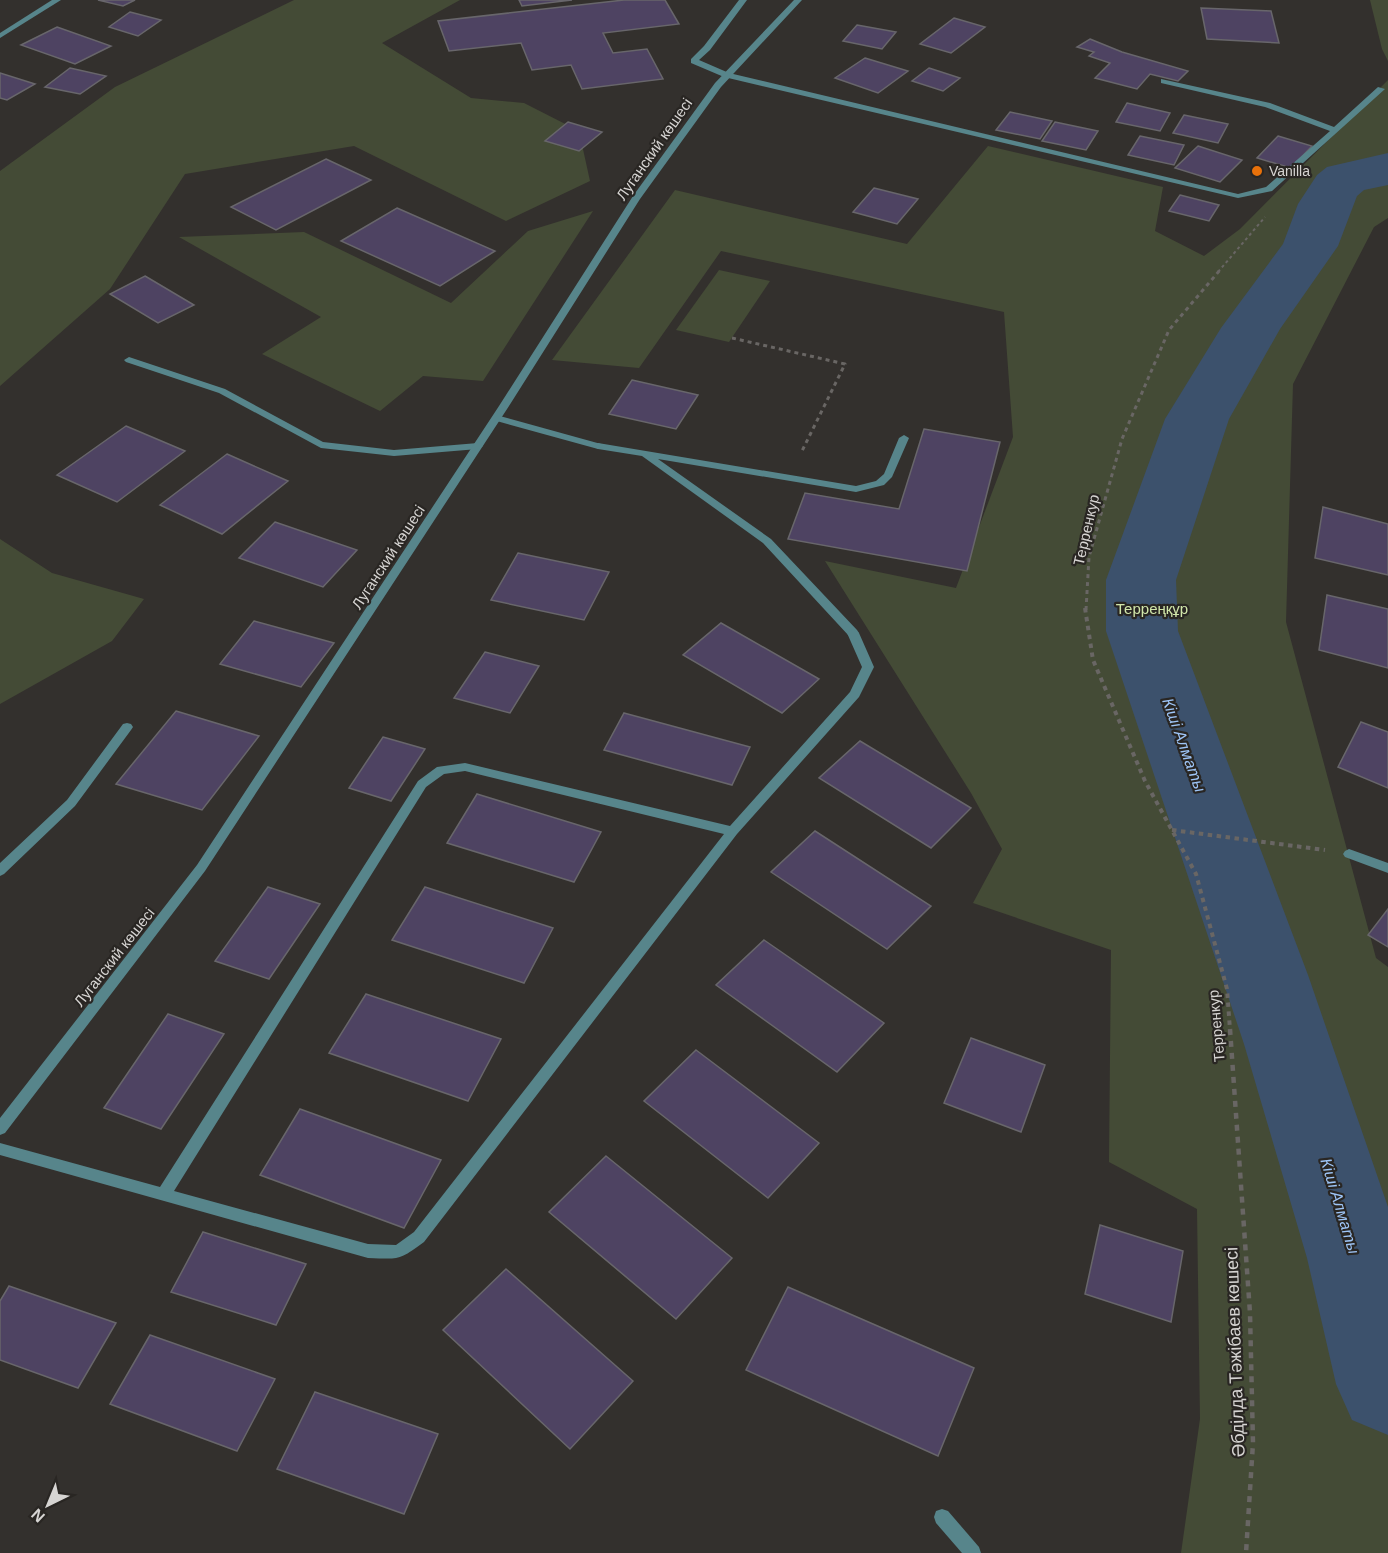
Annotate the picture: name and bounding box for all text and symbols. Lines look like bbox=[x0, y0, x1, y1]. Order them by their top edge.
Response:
street label: Луганский көшесі bbox=[613, 95, 695, 203]
place label: Vanilla bbox=[1269, 163, 1310, 179]
marker: Vanilla bbox=[1250, 164, 1264, 178]
street label: Терренкур bbox=[1070, 493, 1102, 567]
street label: Луганский көшесі bbox=[348, 502, 428, 612]
park label: Терреңқұр bbox=[1116, 600, 1188, 617]
water label: Кіші Алматы bbox=[1159, 696, 1209, 795]
street label: Луганский көшесі bbox=[70, 904, 158, 1010]
street label: Терренкур bbox=[1204, 989, 1228, 1063]
water label: Кіші Алматы bbox=[1317, 1156, 1363, 1256]
street label: Әбділда Тәжібаев көшесі bbox=[1221, 1246, 1249, 1458]
north arrow bbox=[18, 1475, 78, 1535]
text: N bbox=[28, 1505, 48, 1526]

